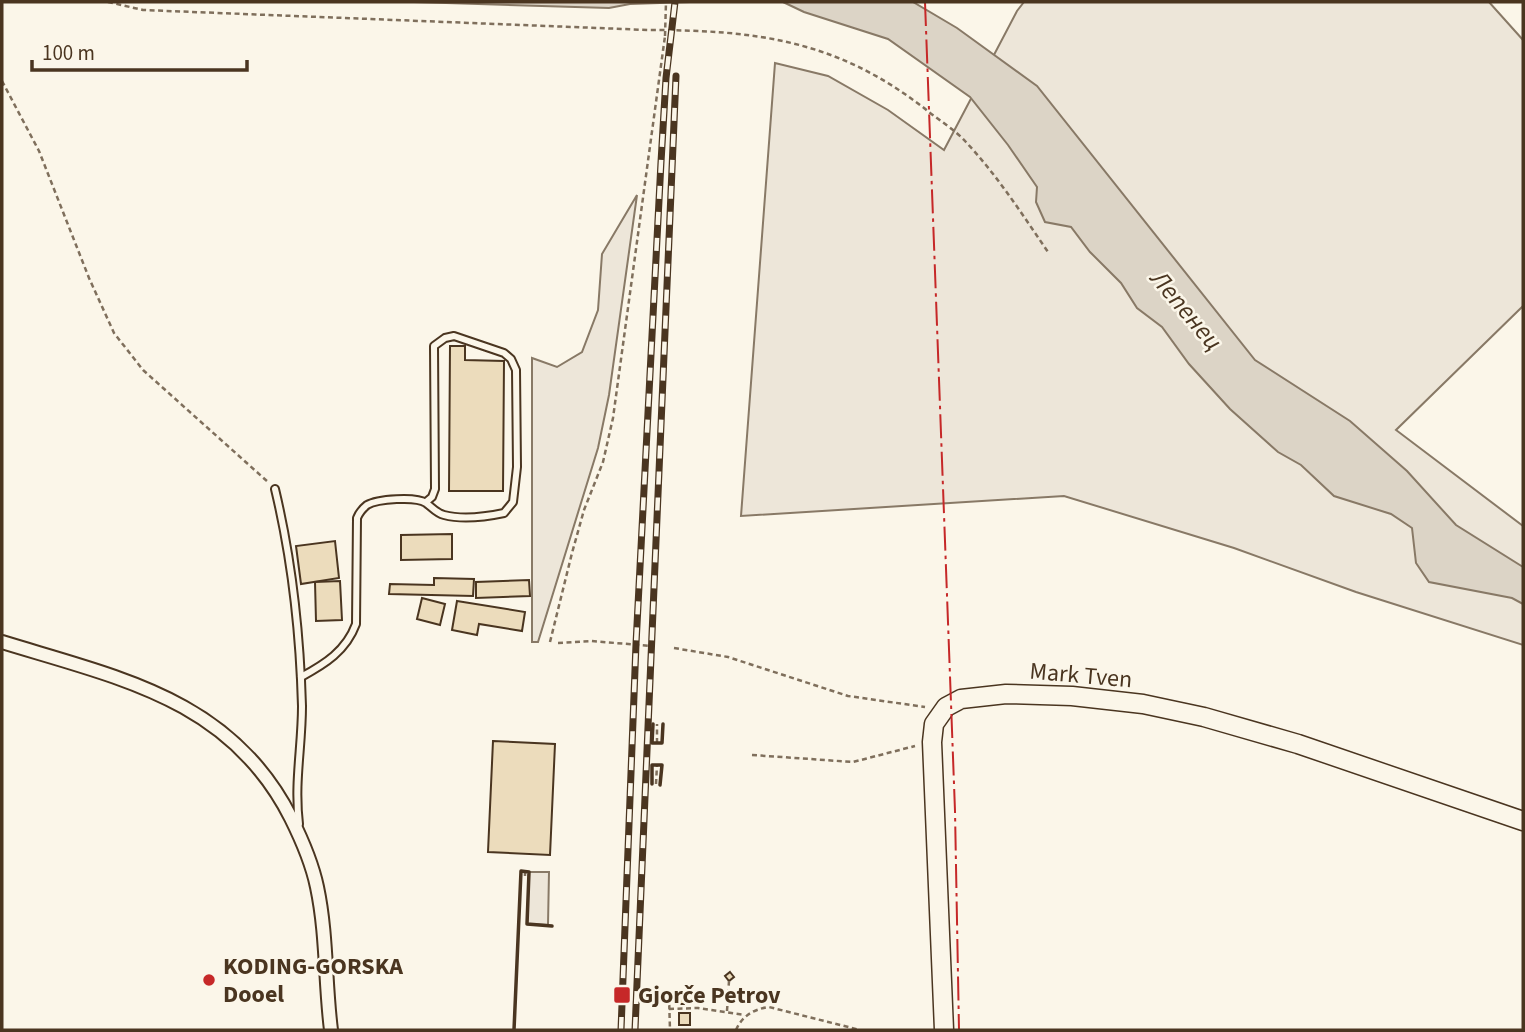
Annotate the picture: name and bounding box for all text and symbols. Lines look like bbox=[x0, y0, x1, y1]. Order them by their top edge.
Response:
scale bar bbox=[32, 28, 247, 72]
text: 100 m bbox=[42, 38, 95, 68]
water label: Лепенец bbox=[1141, 260, 1231, 359]
street label: Mark Tven bbox=[1028, 654, 1134, 697]
place label: KODING-GORSKA Dooel bbox=[223, 949, 403, 1012]
marker: KODING-GORSKA Dooel bbox=[201, 972, 217, 988]
place label: Gjorče Petrov bbox=[638, 978, 781, 1013]
marker: Gjorče Petrov bbox=[612, 985, 632, 1005]

